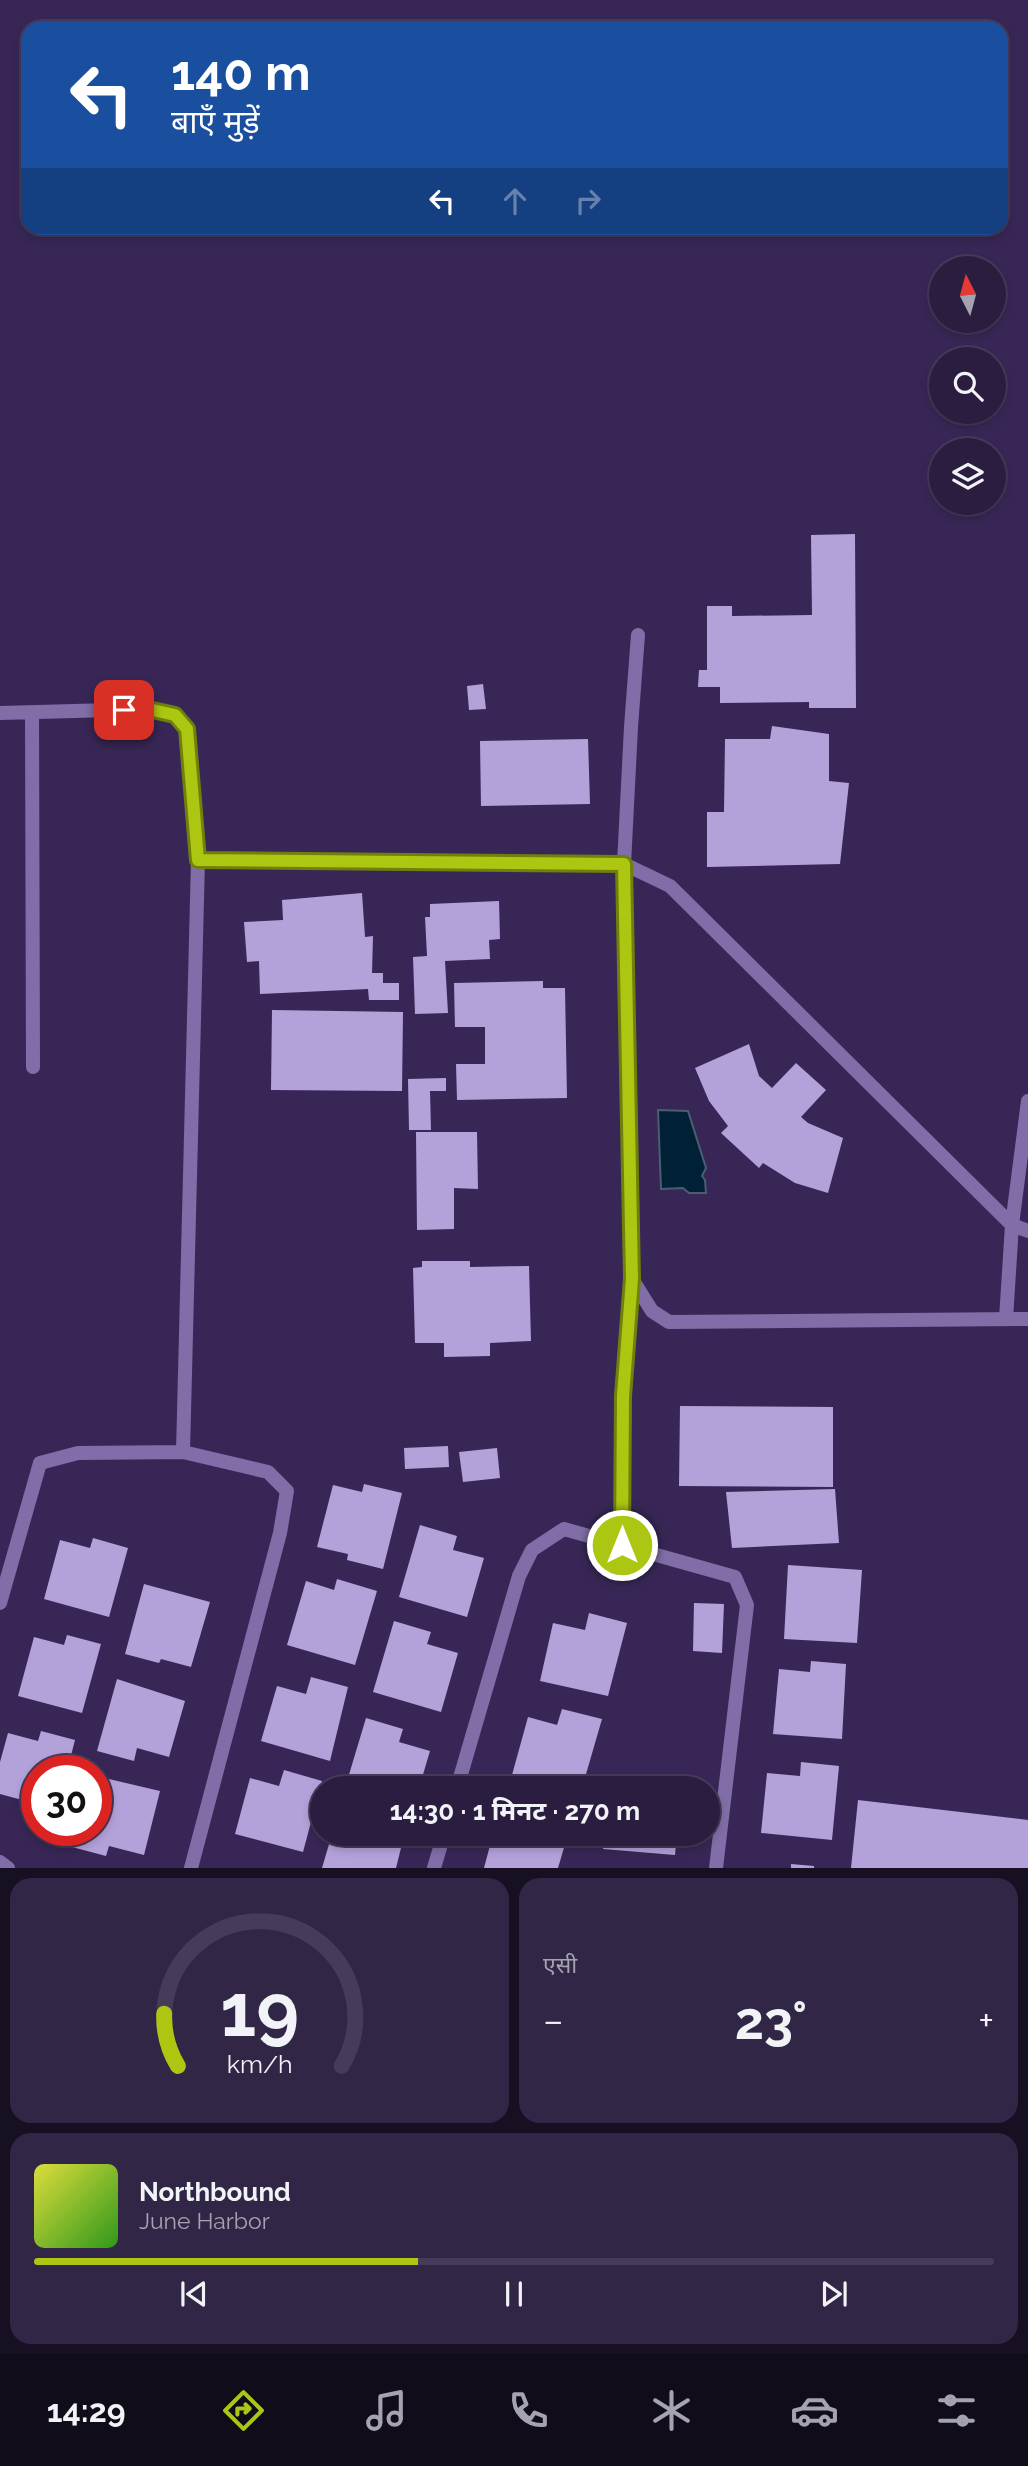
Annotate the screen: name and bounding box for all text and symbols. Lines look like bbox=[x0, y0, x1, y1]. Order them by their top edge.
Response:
text: 140 m bbox=[171, 44, 311, 101]
icon: left bbox=[56, 49, 147, 140]
text: बाएँ मुड़ें bbox=[171, 103, 260, 140]
icon: left bbox=[423, 182, 461, 220]
icon: ahead bbox=[496, 182, 534, 220]
icon: right bbox=[569, 182, 607, 220]
north arrow bbox=[929, 256, 1006, 332]
map controls bbox=[929, 256, 1006, 515]
button: search bbox=[929, 347, 1006, 424]
button: layers bbox=[929, 438, 1006, 515]
pin bbox=[94, 680, 154, 740]
icon: arrive bbox=[105, 691, 143, 729]
position arrow bbox=[585, 1508, 659, 1582]
speed limit sign: 30 bbox=[21, 1755, 112, 1846]
text: 14:30 · 1 मिनट · 270 m bbox=[390, 1796, 640, 1826]
text: एसी bbox=[543, 1951, 577, 1978]
text: 19 bbox=[220, 1969, 299, 2054]
text: 23° bbox=[735, 1990, 807, 2051]
text: − bbox=[543, 1998, 563, 2043]
text: + bbox=[978, 1998, 994, 2043]
text: km/h bbox=[227, 2049, 292, 2079]
text: Northbound bbox=[139, 2177, 291, 2207]
text: June Harbor bbox=[139, 2207, 270, 2234]
icon: previous bbox=[175, 2275, 213, 2313]
icon: pause bbox=[495, 2275, 533, 2313]
icon: next bbox=[815, 2275, 853, 2313]
icon: directions bbox=[219, 2386, 268, 2435]
icon: music bbox=[362, 2386, 411, 2435]
icon: phone bbox=[504, 2386, 553, 2435]
icon: climate bbox=[647, 2386, 696, 2435]
icon: car bbox=[790, 2386, 839, 2435]
icon: filters bbox=[932, 2386, 981, 2435]
text: 14:29 bbox=[47, 2392, 126, 2429]

